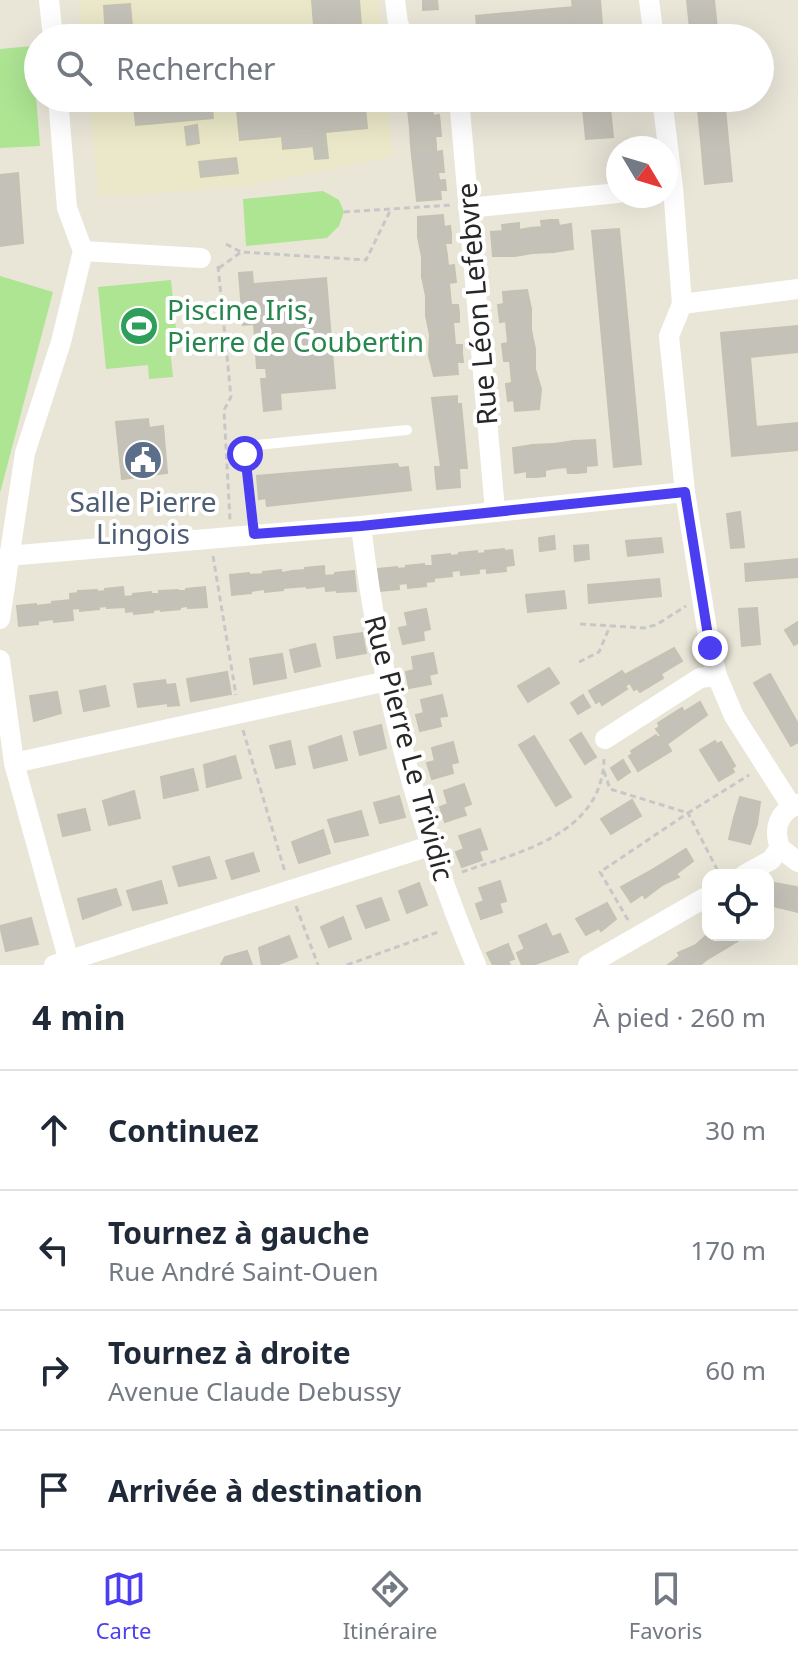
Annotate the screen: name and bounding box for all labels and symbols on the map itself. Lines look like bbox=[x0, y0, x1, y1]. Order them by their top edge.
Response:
north arrow bbox=[606, 136, 678, 208]
street label: Rue Léon Lefebvre bbox=[446, 181, 506, 427]
place label: Piscine Iris, Pierre de Coubertin bbox=[167, 290, 424, 360]
sports icon: Piscine Iris, Pierre de Coubertin bbox=[118, 305, 160, 347]
route start bbox=[227, 436, 263, 472]
public building icon: Salle Pierre Lingois bbox=[122, 439, 164, 481]
place label: Salle Pierre Lingois bbox=[70, 482, 216, 552]
street label: Rue Pierre Le Trividic bbox=[356, 611, 464, 885]
route end bbox=[692, 630, 728, 666]

